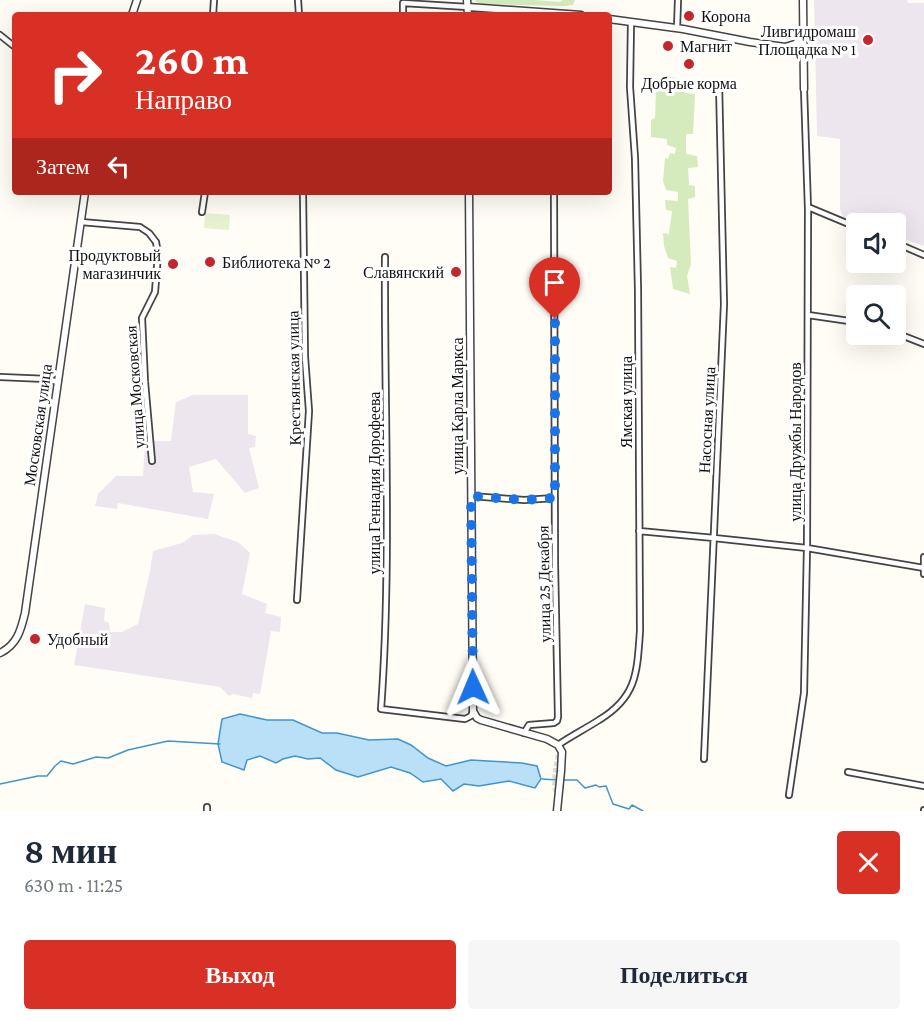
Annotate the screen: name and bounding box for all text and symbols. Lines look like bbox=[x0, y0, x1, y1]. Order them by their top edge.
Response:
place label: Корона bbox=[701, 8, 751, 26]
marker: Корона bbox=[682, 9, 696, 23]
place label: Ливгидромаш Площадка № 1 bbox=[758, 23, 857, 59]
marker: Ливгидромаш Площадка № 1 bbox=[861, 33, 875, 47]
icon: right bbox=[36, 36, 114, 114]
text: 260 m bbox=[135, 36, 249, 83]
place label: Магнит bbox=[680, 38, 732, 55]
marker: Магнит bbox=[661, 39, 675, 53]
marker: Добрые корма bbox=[682, 57, 696, 71]
place label: Добрые корма bbox=[641, 75, 737, 93]
text: Направо bbox=[135, 85, 232, 115]
icon: left bbox=[102, 150, 135, 183]
text: Затем bbox=[36, 154, 90, 179]
map controls bbox=[846, 213, 906, 345]
button: sound bbox=[846, 213, 906, 273]
place label: Продуктовый магазинчик bbox=[69, 247, 161, 282]
place label: Библиотека № 2 bbox=[222, 254, 331, 271]
marker: Библиотека № 2 bbox=[203, 255, 217, 269]
marker: Продуктовый магазинчик bbox=[166, 257, 180, 271]
pin bbox=[529, 257, 580, 319]
place label: Славянский bbox=[363, 264, 444, 281]
marker: Славянский bbox=[449, 265, 463, 279]
icon: arrive bbox=[538, 266, 571, 299]
button: search bbox=[846, 285, 906, 345]
street label: Крестьянская улица bbox=[284, 310, 305, 446]
street label: улица Московская bbox=[122, 324, 149, 449]
street label: улица Карла Маркса bbox=[449, 337, 467, 475]
street label: Ямская улица bbox=[618, 356, 636, 448]
street label: улица Дружбы Народов bbox=[787, 362, 805, 522]
street label: Московская улица bbox=[21, 363, 56, 487]
street label: Насосная улица bbox=[696, 366, 719, 474]
street label: улица Геннадия Дорофеева bbox=[366, 392, 384, 574]
street label: улица 25 Декабря bbox=[534, 525, 555, 643]
place label: Удобный bbox=[47, 631, 109, 649]
marker: Удобный bbox=[28, 632, 42, 646]
position arrow bbox=[441, 655, 505, 719]
text: 8 мин bbox=[24, 831, 117, 871]
button: close bbox=[837, 831, 900, 894]
text: 630 m · 11:25 bbox=[24, 874, 123, 896]
button: Выход bbox=[24, 940, 456, 1009]
button: Поделиться bbox=[468, 940, 900, 1009]

